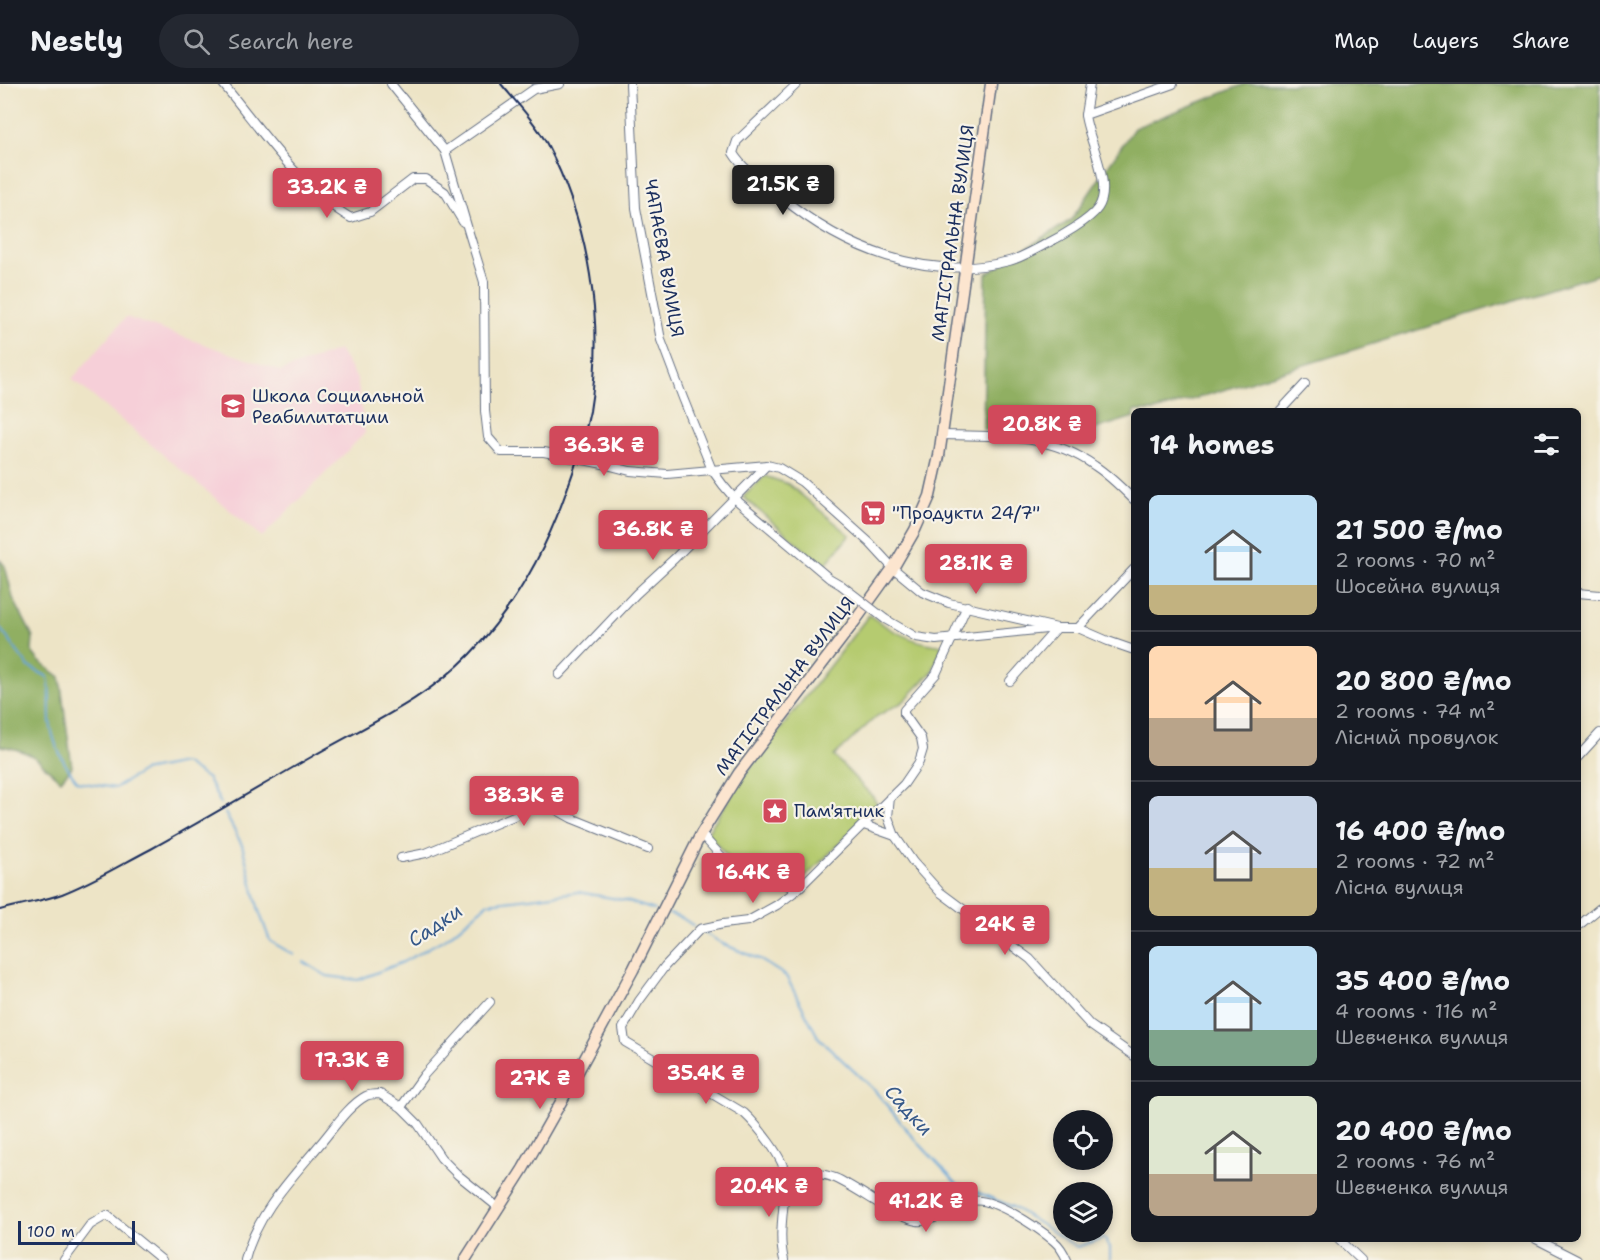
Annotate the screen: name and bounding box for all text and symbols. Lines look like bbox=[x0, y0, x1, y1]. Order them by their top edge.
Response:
search box bbox=[159, 14, 579, 68]
text: Nestly bbox=[30, 22, 123, 60]
icon: search bbox=[180, 25, 213, 58]
text: Search here bbox=[228, 27, 354, 56]
text: Map bbox=[1334, 27, 1379, 55]
text: Layers bbox=[1412, 27, 1479, 55]
text: Share bbox=[1512, 27, 1570, 55]
street label: МАГІСТРАЛЬНА ВУЛИЦЯ bbox=[926, 123, 980, 343]
pin: 21.5K ₴ bbox=[728, 165, 838, 216]
pin: 33.2K ₴ bbox=[272, 168, 382, 219]
text: 21.5K ₴ bbox=[746, 171, 820, 197]
text: 33.2K ₴ bbox=[287, 174, 367, 200]
street label: ЧАПАЄВА ВУЛИЦЯ bbox=[638, 177, 690, 339]
place label: Школа Социальной Реабилитатции bbox=[252, 384, 424, 429]
school or university icon: Школа Социальной Реабилитатции bbox=[218, 391, 248, 421]
pin: 20.8K ₴ bbox=[987, 405, 1097, 456]
text: 20.8K ₴ bbox=[1002, 411, 1082, 437]
pin: 36.3K ₴ bbox=[549, 426, 659, 477]
text: 14 homes bbox=[1149, 427, 1275, 462]
icon: filters bbox=[1530, 428, 1563, 461]
text: 36.3K ₴ bbox=[563, 432, 645, 458]
supermarket icon: "Продукти 24/7" bbox=[858, 498, 888, 528]
place label: "Продукти 24/7" bbox=[892, 501, 1040, 525]
pin: 36.8K ₴ bbox=[598, 510, 708, 561]
text: 21 500 ₴/mo bbox=[1335, 512, 1503, 547]
text: 36.8K ₴ bbox=[612, 516, 694, 542]
icon: home bbox=[1197, 519, 1269, 591]
pin: 28.1K ₴ bbox=[921, 544, 1031, 595]
text: 2 rooms · 70 m² bbox=[1335, 547, 1496, 573]
text: 28.1K ₴ bbox=[939, 550, 1013, 576]
text: Шосейна вулиця bbox=[1335, 573, 1500, 599]
street label: МАГІСТРАЛЬНА ВУЛИЦЯ bbox=[710, 592, 860, 780]
text: 20 800 ₴/mo bbox=[1335, 663, 1512, 698]
icon: home bbox=[1197, 670, 1269, 742]
text: 2 rooms · 74 m² bbox=[1335, 698, 1495, 724]
text: Лісний провулок bbox=[1335, 724, 1498, 750]
pin: 38.3K ₴ bbox=[469, 776, 579, 827]
text: 38.3K ₴ bbox=[484, 782, 564, 808]
place icon: Пам'ятник bbox=[760, 796, 790, 826]
place label: Пам'ятник bbox=[794, 799, 885, 823]
text: 16 400 ₴/mo bbox=[1335, 813, 1505, 848]
icon: home bbox=[1197, 820, 1269, 892]
text: 2 rooms · 72 m² bbox=[1335, 848, 1494, 874]
pin: 16.4K ₴ bbox=[698, 853, 808, 904]
text: 16.4K ₴ bbox=[716, 859, 790, 885]
text: Лісна вулиця bbox=[1335, 874, 1464, 900]
water label: Садки bbox=[403, 897, 467, 953]
pin: 24K ₴ bbox=[963, 905, 1047, 956]
text: 24K ₴ bbox=[974, 911, 1036, 937]
text: 35 400 ₴/mo bbox=[1335, 963, 1510, 998]
icon: home bbox=[1197, 970, 1269, 1042]
text: 4 rooms · 116 m² bbox=[1335, 998, 1497, 1024]
text: Шевченка вулиця bbox=[1335, 1024, 1509, 1050]
pin: 17.3K ₴ bbox=[297, 1041, 407, 1092]
text: 17.3K ₴ bbox=[315, 1047, 389, 1073]
pin: 35.4K ₴ bbox=[651, 1054, 761, 1105]
pin: 27K ₴ bbox=[498, 1059, 582, 1110]
text: 35.4K ₴ bbox=[667, 1060, 745, 1086]
text: 27K ₴ bbox=[509, 1065, 571, 1091]
water label: Садки bbox=[879, 1079, 939, 1141]
map controls bbox=[1053, 1110, 1113, 1242]
button: locate bbox=[1053, 1110, 1113, 1170]
text: 20 400 ₴/mo bbox=[1335, 1113, 1512, 1148]
icon: home bbox=[1197, 1120, 1269, 1192]
text: 2 rooms · 76 m² bbox=[1335, 1148, 1495, 1174]
pin: 20.4K ₴ bbox=[714, 1167, 824, 1218]
text: 20.4K ₴ bbox=[729, 1173, 809, 1199]
text: Шевченка вулиця bbox=[1335, 1174, 1509, 1200]
pin: 41.2K ₴ bbox=[871, 1182, 981, 1233]
button: layers bbox=[1053, 1182, 1113, 1242]
text: 41.2K ₴ bbox=[889, 1188, 963, 1214]
scale bar bbox=[18, 1218, 135, 1246]
text: 100 m bbox=[27, 1221, 75, 1242]

